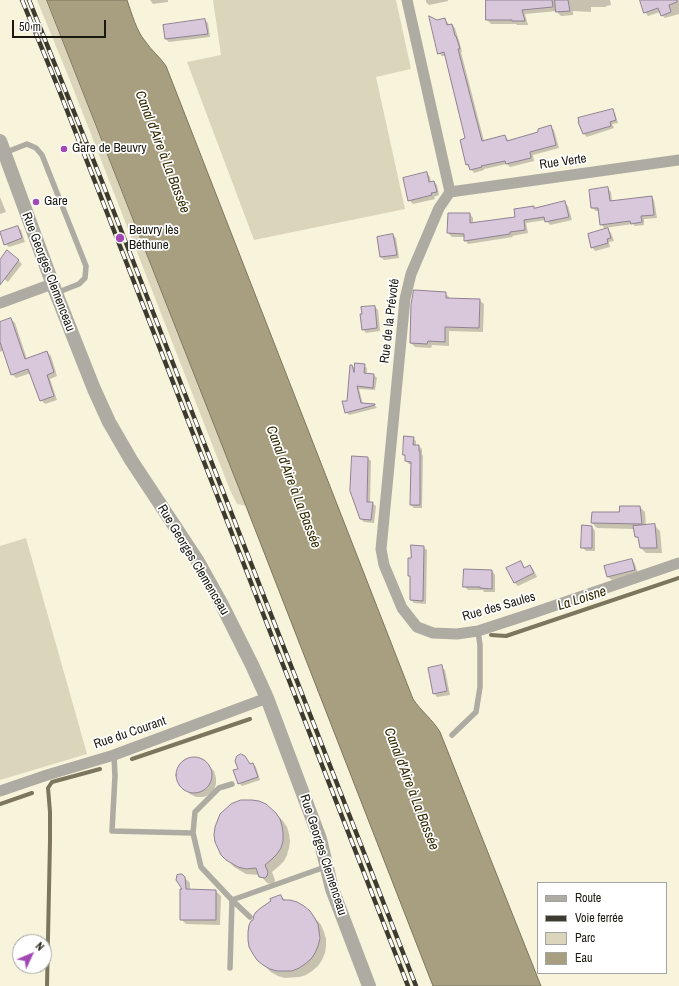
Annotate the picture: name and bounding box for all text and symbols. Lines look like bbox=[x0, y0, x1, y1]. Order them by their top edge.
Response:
scale bar bbox=[14, 12, 108, 38]
text: 50 m bbox=[19, 19, 41, 35]
water label: Canal d'Aire à La Bassée bbox=[131, 88, 193, 216]
place label: Gare de Beuvry bbox=[72, 141, 147, 157]
marker: Gare de Beuvry bbox=[59, 144, 69, 154]
street label: Rue Verte bbox=[538, 151, 588, 173]
place label: Gare bbox=[44, 194, 68, 210]
marker: Gare bbox=[31, 197, 41, 207]
street label: Rue Georges Clemenceau bbox=[18, 210, 78, 334]
place label: Beuvry lès Béthune bbox=[129, 223, 179, 254]
marker: Beuvry lès Béthune bbox=[114, 232, 126, 244]
street label: Rue de la Prévoté bbox=[377, 278, 403, 364]
water label: Canal d'Aire à La Bassée bbox=[262, 423, 324, 551]
street label: Rue Georges Clemenceau bbox=[154, 502, 232, 618]
water label: La Loisne bbox=[555, 583, 609, 615]
street label: Rue des Saules bbox=[461, 589, 537, 625]
street label: Rue du Courant bbox=[92, 713, 168, 753]
water label: Canal d'Aire à La Bassée bbox=[380, 725, 442, 853]
street label: Rue Georges Clemenceau bbox=[296, 793, 350, 917]
legend bbox=[537, 882, 667, 974]
text: Route bbox=[575, 890, 601, 906]
text: Voie ferrée bbox=[575, 910, 623, 926]
text: Parc bbox=[575, 930, 595, 946]
north arrow bbox=[12, 934, 52, 974]
text: N bbox=[33, 939, 47, 954]
text: Eau bbox=[575, 950, 593, 966]

